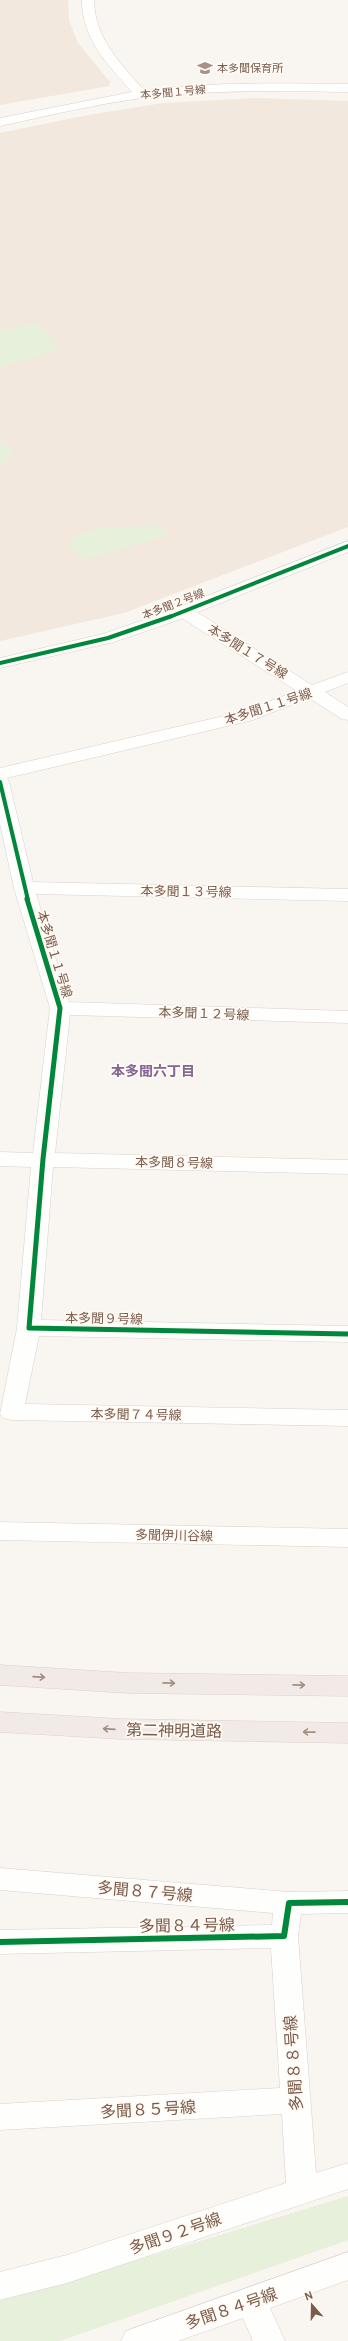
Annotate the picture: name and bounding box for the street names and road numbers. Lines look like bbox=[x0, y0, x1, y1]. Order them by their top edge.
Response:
street label: 本多聞１号線 bbox=[140, 83, 207, 103]
street label: 本多聞２号線 bbox=[140, 587, 207, 623]
street label: 本多聞１７号線 bbox=[204, 621, 290, 684]
street label: 本多聞１１号線 bbox=[223, 685, 314, 730]
street label: 本多聞１３号線 bbox=[140, 883, 232, 902]
street label: 本多聞１１号線 bbox=[32, 908, 75, 1000]
street label: 本多聞１２号線 bbox=[158, 1004, 250, 1025]
street label: 本多聞８号線 bbox=[135, 1154, 213, 1173]
street label: 本多聞９号線 bbox=[65, 1310, 143, 1329]
street label: 本多聞７４号線 bbox=[90, 1406, 182, 1425]
street label: 多聞伊川谷線 bbox=[135, 1527, 213, 1546]
street label: 第二神明道路 bbox=[126, 1721, 222, 1743]
street label: 多聞８７号線 bbox=[96, 1879, 194, 1907]
street label: 多聞８４号線 bbox=[139, 1916, 235, 1938]
street label: 多聞８８号線 bbox=[282, 2014, 308, 2111]
street label: 多聞８５号線 bbox=[100, 2098, 197, 2123]
street label: 多聞９２号線 bbox=[127, 2210, 224, 2260]
street label: 多聞８４号線 bbox=[183, 2285, 280, 2335]

